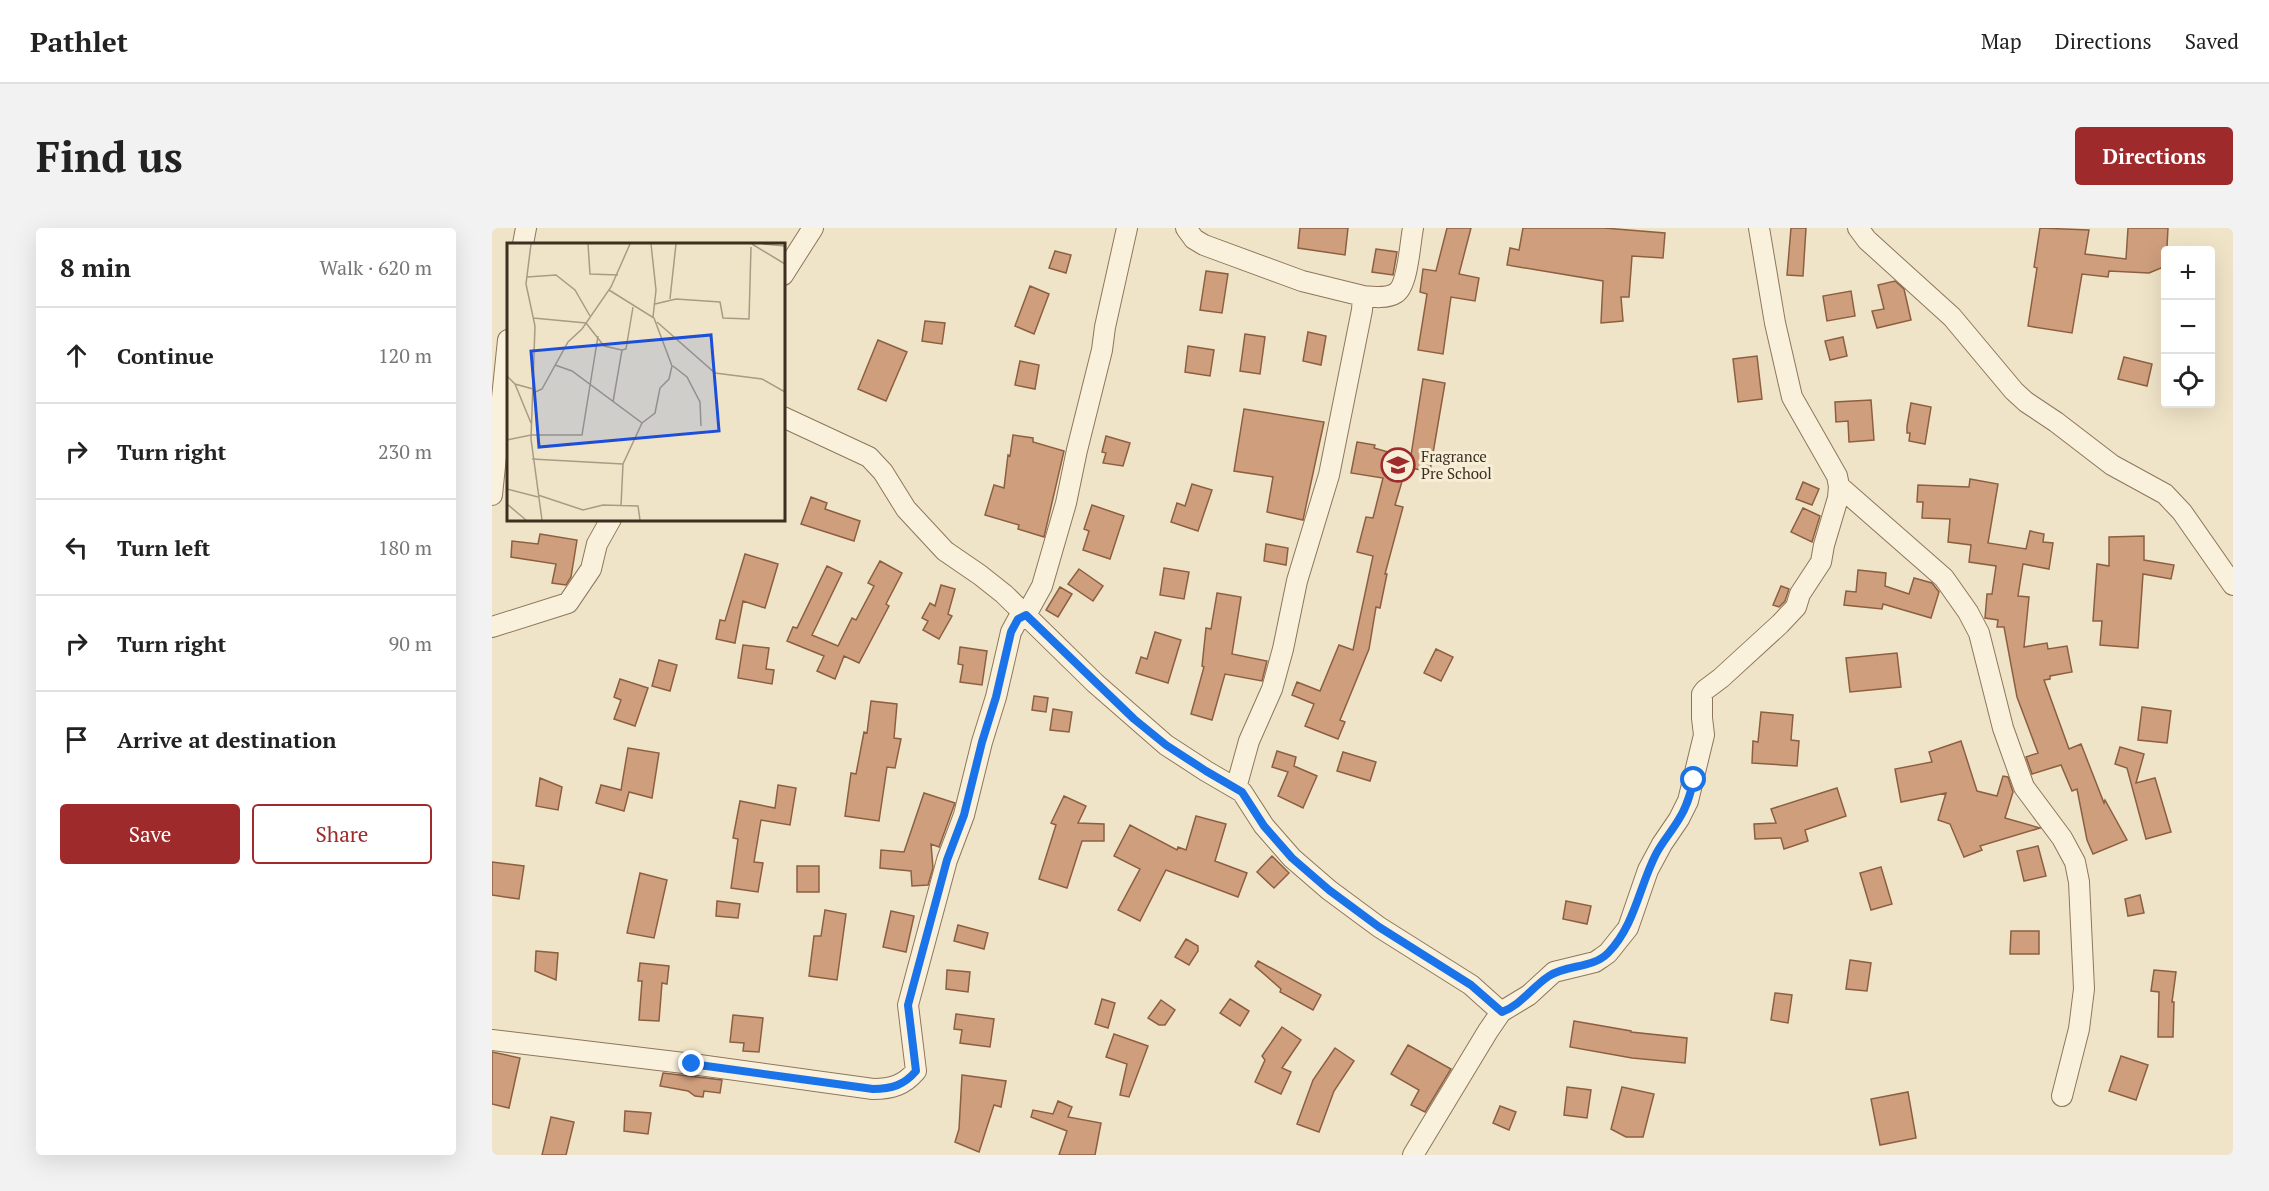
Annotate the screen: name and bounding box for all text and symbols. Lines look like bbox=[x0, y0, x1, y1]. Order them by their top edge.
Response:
text: Pathlet bbox=[30, 23, 128, 60]
text: Map bbox=[1981, 27, 2022, 55]
text: Directions bbox=[2055, 27, 2152, 55]
text: Saved bbox=[2185, 27, 2239, 55]
button: Directions bbox=[2075, 127, 2233, 185]
text: Find us bbox=[36, 128, 183, 184]
inset map bbox=[507, 243, 784, 520]
map controls bbox=[2161, 246, 2215, 408]
button: + bbox=[2161, 246, 2215, 300]
text: 8 min bbox=[60, 250, 131, 284]
text: Walk · 620 m bbox=[320, 254, 432, 281]
button: − bbox=[2161, 300, 2215, 354]
icon: ahead bbox=[60, 339, 93, 372]
text: Continue bbox=[117, 341, 214, 370]
text: 120 m bbox=[378, 342, 432, 369]
button: locate bbox=[2161, 354, 2215, 408]
icon: right bbox=[60, 435, 93, 468]
text: Turn right bbox=[117, 437, 226, 466]
text: 230 m bbox=[378, 438, 432, 465]
place label: Fragrance Pre School bbox=[1421, 446, 1492, 483]
school or university icon: Fragrance Pre School bbox=[1380, 447, 1416, 483]
icon: left bbox=[60, 531, 93, 564]
text: Turn left bbox=[117, 533, 210, 562]
text: 180 m bbox=[378, 534, 432, 561]
icon: right bbox=[60, 627, 93, 660]
text: Turn right bbox=[117, 629, 226, 658]
text: 90 m bbox=[389, 630, 432, 657]
icon: arrive bbox=[60, 723, 93, 756]
text: Arrive at destination bbox=[117, 725, 336, 754]
route start bbox=[1680, 766, 1706, 792]
button: Save bbox=[60, 804, 240, 864]
button: Share bbox=[252, 804, 432, 864]
route end bbox=[678, 1050, 704, 1076]

